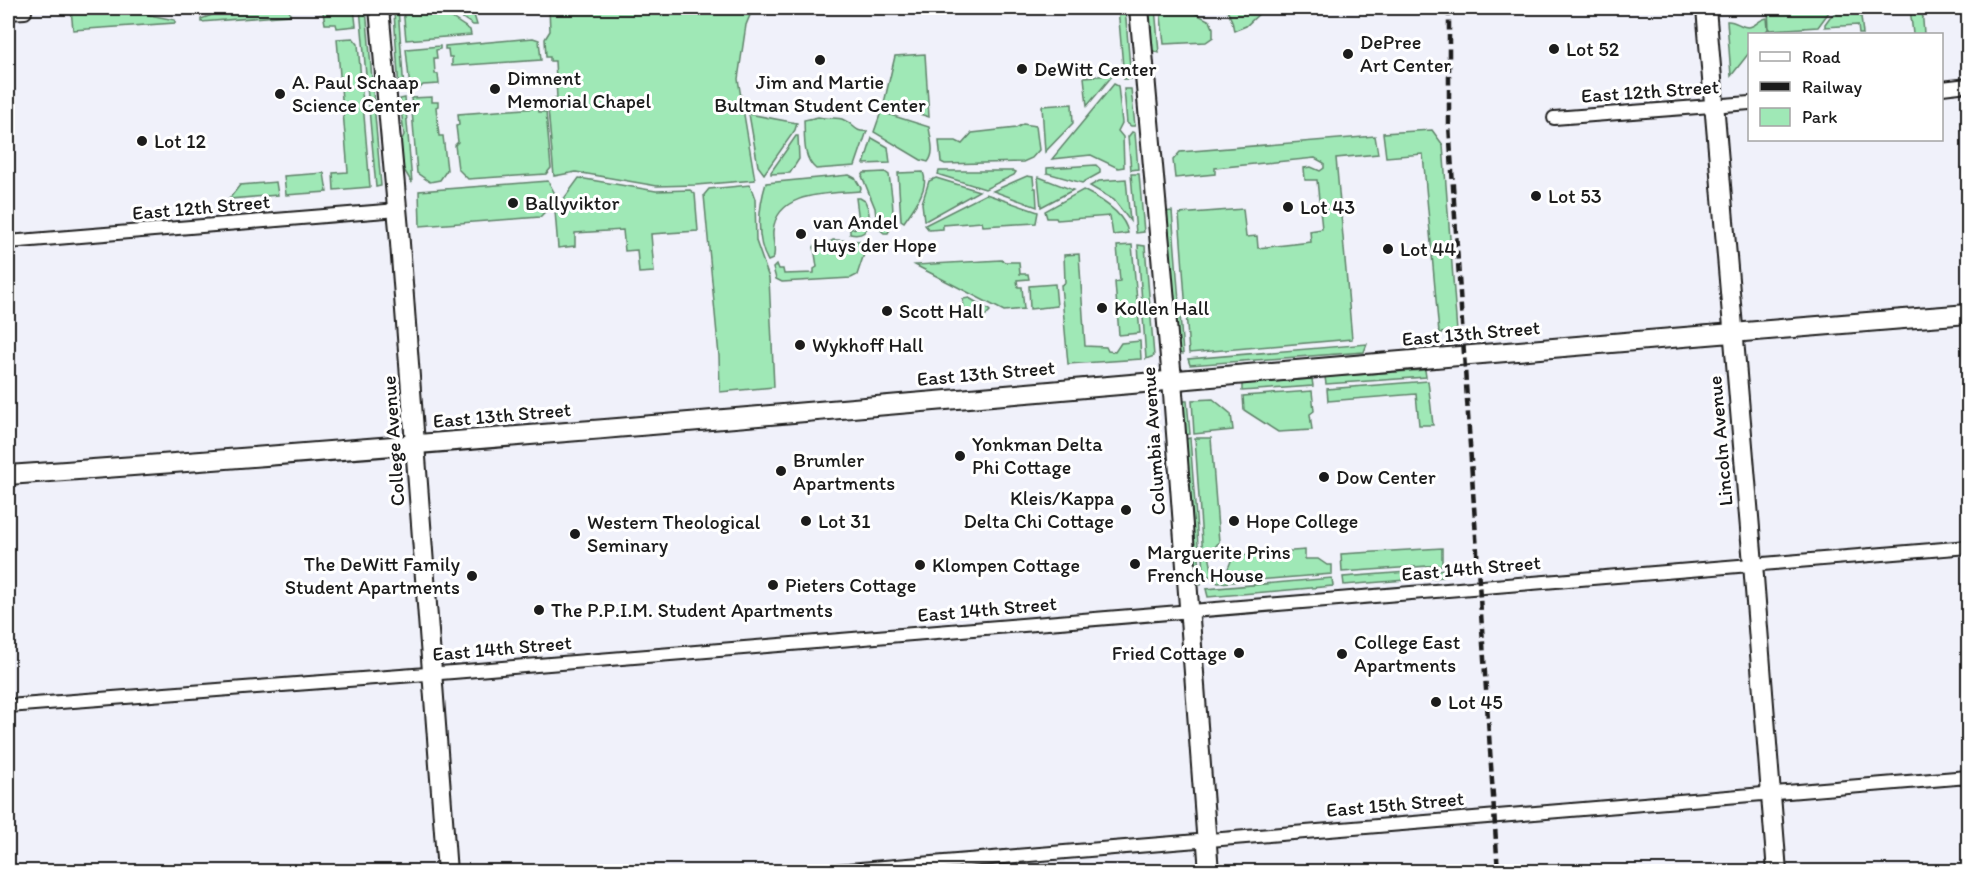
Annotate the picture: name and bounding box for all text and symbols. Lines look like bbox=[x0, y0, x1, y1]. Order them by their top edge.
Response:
place label: DePree Art Center bbox=[1360, 30, 1451, 77]
legend bbox=[1748, 33, 1943, 141]
place label: Lot 52 bbox=[1566, 37, 1620, 61]
marker: Lot 52 bbox=[1547, 42, 1561, 56]
text: Road bbox=[1802, 46, 1841, 68]
marker: DePree Art Center bbox=[1341, 47, 1355, 61]
marker: Jim and Martie Bultman Student Center bbox=[813, 53, 827, 67]
place label: DeWitt Center bbox=[1034, 57, 1157, 81]
marker: DeWitt Center bbox=[1015, 62, 1029, 76]
place label: Dimnent Memorial Chapel bbox=[507, 66, 651, 113]
place label: A. Paul Schaap Science Center bbox=[292, 70, 420, 117]
place label: Jim and Martie Bultman Student Center bbox=[714, 70, 926, 117]
street label: East 12th Street bbox=[1580, 74, 1720, 108]
text: Railway bbox=[1802, 76, 1863, 98]
marker: Dimnent Memorial Chapel bbox=[488, 82, 502, 96]
marker: A. Paul Schaap Science Center bbox=[273, 87, 287, 101]
text: Park bbox=[1802, 106, 1837, 128]
place label: Lot 12 bbox=[154, 129, 207, 153]
marker: Lot 12 bbox=[135, 134, 149, 148]
place label: Lot 53 bbox=[1548, 184, 1602, 208]
street label: East 12th Street bbox=[131, 189, 271, 225]
marker: Lot 53 bbox=[1529, 189, 1543, 203]
place label: Ballyviktor bbox=[525, 191, 619, 215]
place label: Lot 43 bbox=[1300, 195, 1355, 219]
marker: Ballyviktor bbox=[506, 196, 520, 210]
marker: Lot 43 bbox=[1281, 200, 1295, 214]
place label: van Andel Huys der Hope bbox=[813, 210, 937, 257]
marker: van Andel Huys der Hope bbox=[794, 227, 808, 241]
place label: Lot 44 bbox=[1400, 237, 1456, 261]
marker: Lot 44 bbox=[1381, 242, 1395, 256]
place label: Kollen Hall bbox=[1114, 296, 1209, 320]
place label: Scott Hall bbox=[899, 299, 984, 323]
marker: Kollen Hall bbox=[1095, 301, 1109, 315]
marker: Scott Hall bbox=[880, 304, 894, 318]
street label: East 13th Street bbox=[1401, 315, 1541, 351]
place label: Wykhoff Hall bbox=[812, 333, 924, 357]
marker: Wykhoff Hall bbox=[793, 338, 807, 352]
street label: East 13th Street bbox=[916, 355, 1056, 391]
street label: Columbia Avenue bbox=[1136, 366, 1170, 516]
street label: College Avenue bbox=[376, 375, 410, 507]
street label: Lincoln Avenue bbox=[1702, 375, 1738, 507]
street label: East 13th Street bbox=[432, 397, 572, 433]
place label: Yonkman Delta Phi Cottage bbox=[972, 432, 1103, 479]
place label: Brumler Apartments bbox=[793, 448, 895, 495]
marker: Yonkman Delta Phi Cottage bbox=[953, 449, 967, 463]
marker: Brumler Apartments bbox=[774, 464, 788, 478]
place label: Dow Center bbox=[1336, 465, 1436, 489]
marker: Dow Center bbox=[1317, 470, 1331, 484]
place label: Kleis/Kappa Delta Chi Cottage bbox=[964, 486, 1114, 533]
marker: Kleis/Kappa Delta Chi Cottage bbox=[1119, 503, 1133, 517]
place label: Lot 31 bbox=[818, 509, 870, 533]
place label: Hope College bbox=[1246, 509, 1358, 533]
place label: Western Theological Seminary bbox=[587, 510, 761, 557]
marker: Lot 31 bbox=[799, 514, 813, 528]
marker: Hope College bbox=[1227, 514, 1241, 528]
marker: Western Theological Seminary bbox=[568, 527, 582, 541]
place label: Marguerite Prins French House bbox=[1147, 540, 1291, 587]
street label: East 14th Street bbox=[1400, 550, 1542, 586]
place label: The DeWitt Family Student Apartments bbox=[285, 552, 461, 599]
place label: Klompen Cottage bbox=[932, 553, 1080, 577]
marker: Marguerite Prins French House bbox=[1128, 557, 1142, 571]
marker: Klompen Cottage bbox=[913, 558, 927, 572]
marker: The DeWitt Family Student Apartments bbox=[465, 569, 479, 583]
place label: Pieters Cottage bbox=[785, 573, 916, 597]
marker: Pieters Cottage bbox=[766, 578, 780, 592]
street label: East 14th Street bbox=[916, 591, 1058, 627]
place label: The P.P.I.M. Student Apartments bbox=[551, 598, 833, 622]
marker: The P.P.I.M. Student Apartments bbox=[532, 603, 546, 617]
street label: East 14th Street bbox=[431, 630, 573, 666]
place label: College East Apartments bbox=[1354, 630, 1461, 677]
place label: Fried Cottage bbox=[1112, 641, 1227, 665]
marker: Fried Cottage bbox=[1232, 646, 1246, 660]
marker: College East Apartments bbox=[1335, 647, 1349, 661]
place label: Lot 45 bbox=[1448, 690, 1503, 714]
marker: Lot 45 bbox=[1429, 695, 1443, 709]
street label: East 15th Street bbox=[1325, 786, 1465, 822]

